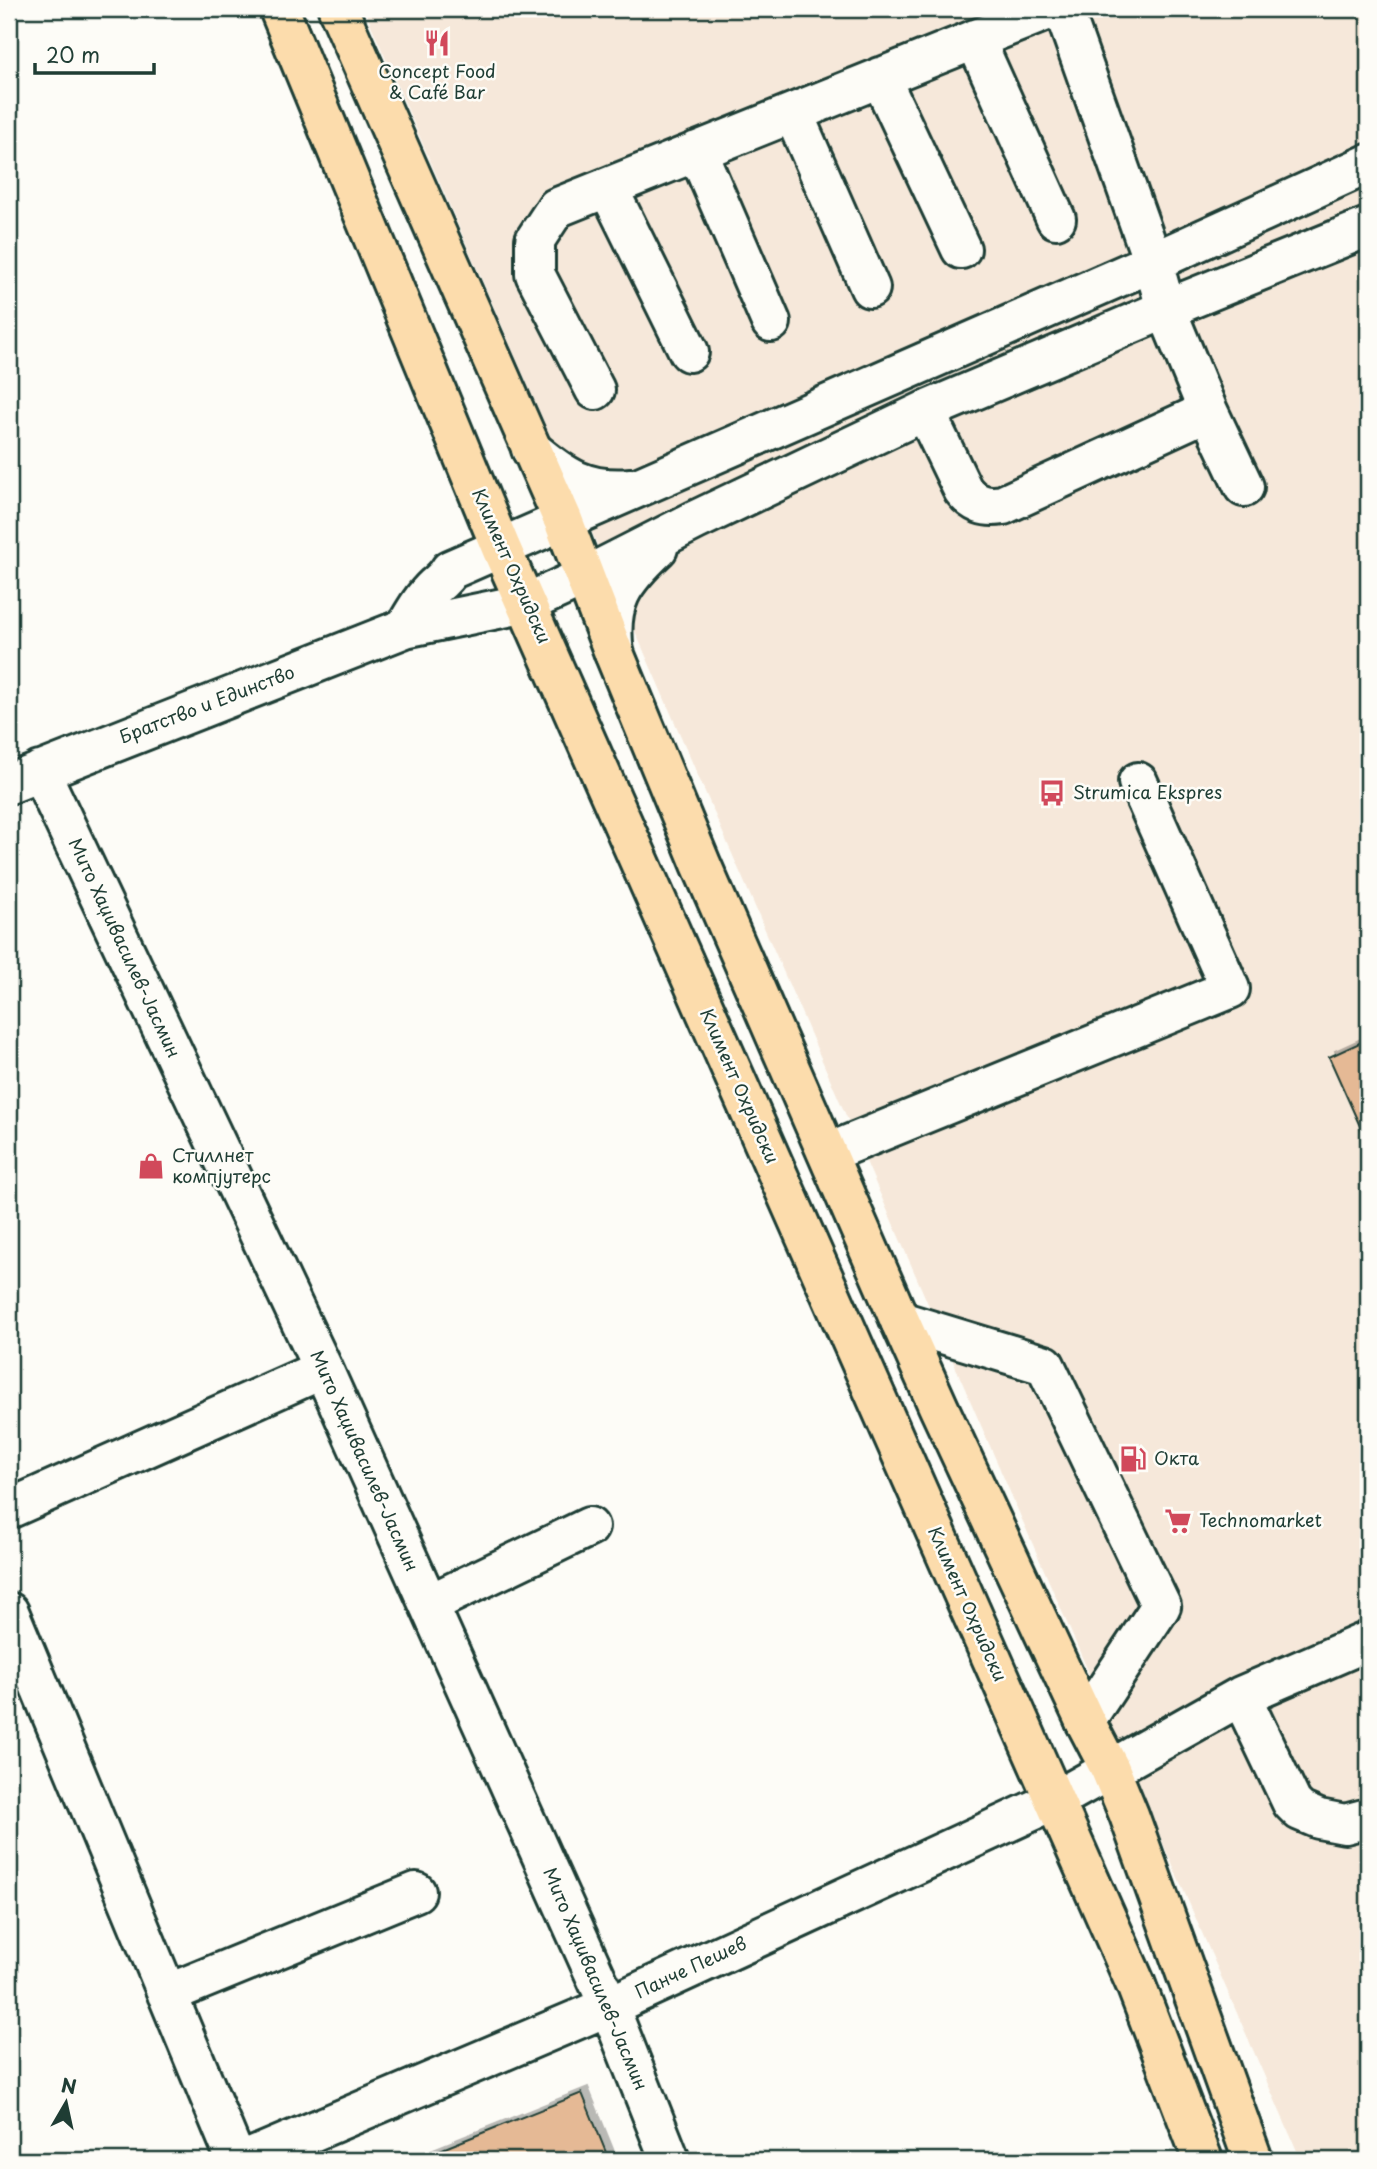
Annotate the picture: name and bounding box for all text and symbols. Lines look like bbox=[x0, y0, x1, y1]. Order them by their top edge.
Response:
restaurant icon: Concept Food & Café Bar bbox=[422, 28, 452, 58]
scale bar bbox=[35, 32, 154, 76]
text: 20 m bbox=[46, 38, 100, 70]
place label: Concept Food & Café Bar bbox=[378, 57, 496, 105]
street label: Климент Охридски bbox=[466, 483, 559, 647]
street label: Братство и Единство bbox=[115, 658, 298, 750]
bus stop icon: Strumica Ekspres bbox=[1037, 778, 1067, 808]
place label: Strumica Ekspres bbox=[1073, 778, 1222, 805]
street label: Мито Хаџивасилев-Јасмин bbox=[63, 833, 188, 1062]
street label: Климент Охридски bbox=[694, 1003, 787, 1167]
place label: Стиллнет компјутерс bbox=[172, 1141, 271, 1189]
shop icon: Стиллнет компјутерс bbox=[136, 1151, 166, 1181]
street label: Мито Хаџивасилев-Јасмин bbox=[304, 1346, 426, 1575]
fuel station icon: Окта bbox=[1118, 1444, 1148, 1474]
place label: Окта bbox=[1154, 1444, 1199, 1471]
supermarket icon: Technomarket bbox=[1163, 1506, 1193, 1536]
place label: Technomarket bbox=[1199, 1506, 1322, 1533]
street label: Климент Охридски bbox=[922, 1521, 1015, 1685]
street label: Мито Хаџивасилев-Јасмин bbox=[537, 1863, 656, 2094]
street label: Панче Пешев bbox=[630, 1929, 751, 2004]
north arrow bbox=[32, 2068, 102, 2138]
text: N bbox=[59, 2070, 78, 2100]

